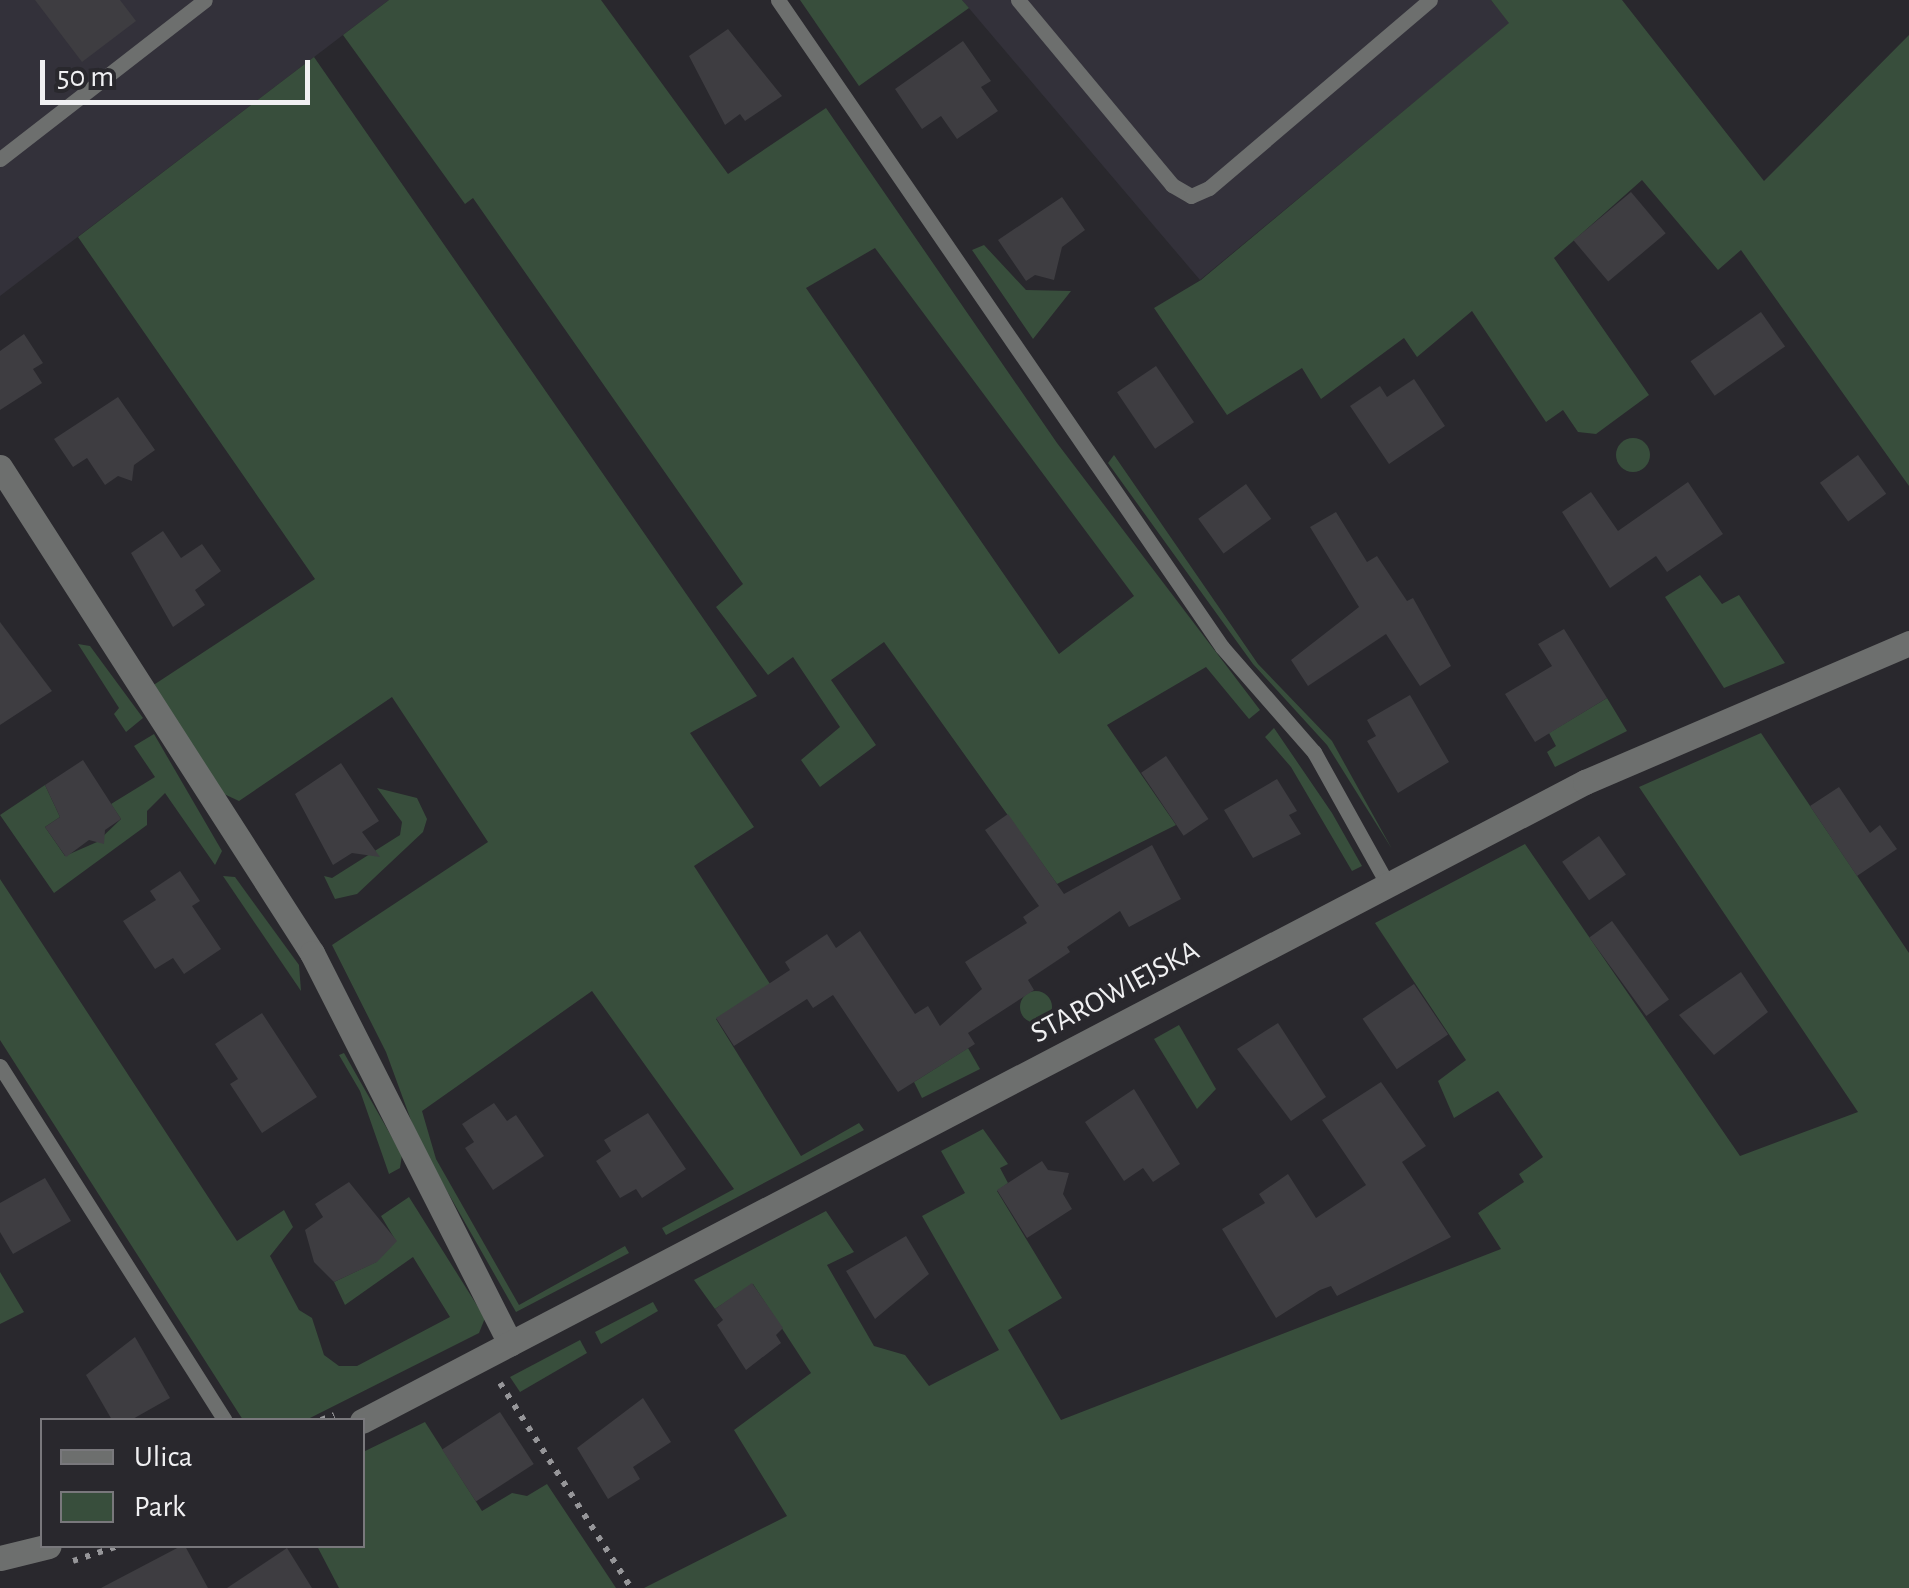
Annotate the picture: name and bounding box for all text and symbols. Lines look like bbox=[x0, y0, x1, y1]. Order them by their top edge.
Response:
scale bar bbox=[45, 40, 315, 102]
text: 50 m bbox=[57, 62, 114, 92]
street label: STAROWIEJSKA bbox=[1025, 933, 1205, 1051]
legend bbox=[40, 1418, 365, 1548]
text: Ulica bbox=[134, 1442, 193, 1472]
text: Park bbox=[134, 1492, 186, 1522]

